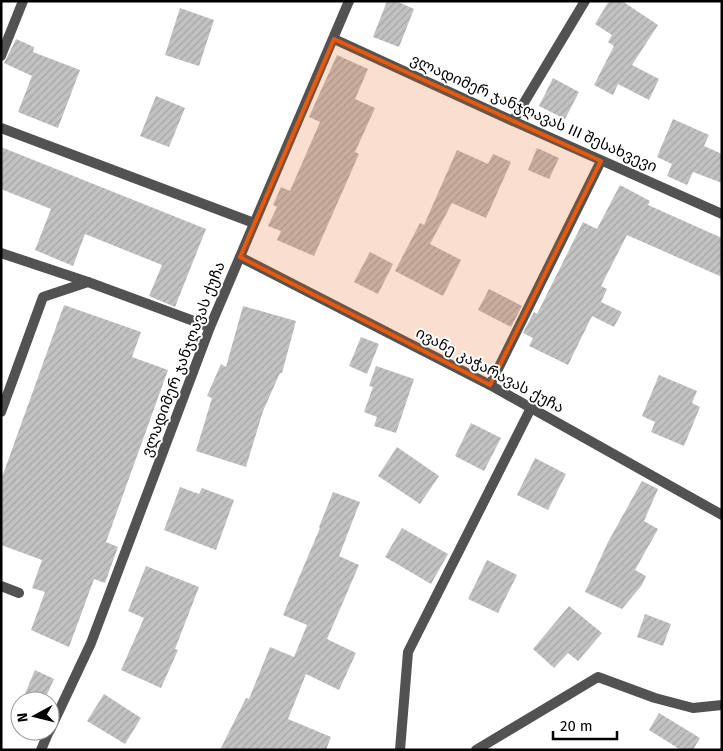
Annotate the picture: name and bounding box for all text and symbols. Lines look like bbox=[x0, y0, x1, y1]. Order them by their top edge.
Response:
street label: ვლადიმერ ჯანჯღავას III შესახვევი bbox=[408, 50, 660, 176]
street label: ვლადიმერ ჯანჯღავას ქუჩა bbox=[137, 259, 229, 459]
street label: ივანე კაჭარავას ქუჩა bbox=[413, 323, 567, 417]
north arrow bbox=[10, 691, 60, 741]
scale bar bbox=[553, 708, 617, 740]
text: N bbox=[14, 712, 32, 723]
text: 20 m bbox=[560, 717, 593, 735]

